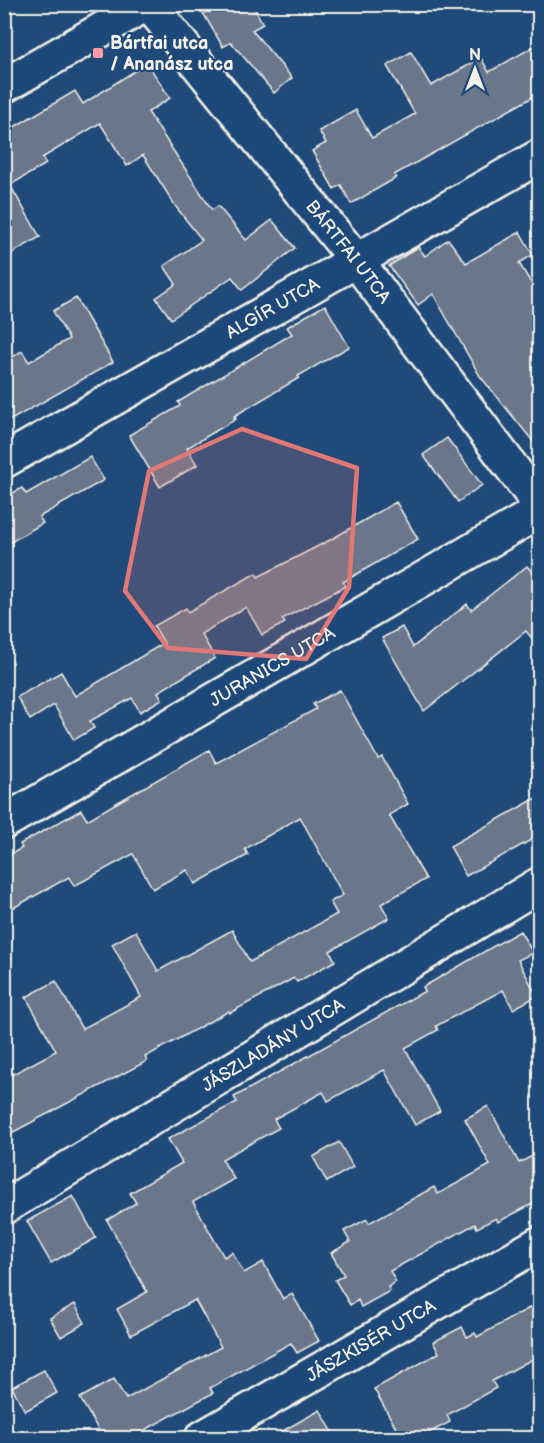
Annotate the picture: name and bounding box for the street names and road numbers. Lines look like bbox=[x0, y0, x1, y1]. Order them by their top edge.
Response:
street label: BÁRTFAI UTCA bbox=[301, 196, 395, 308]
street label: ALGÍR UTCA bbox=[222, 274, 323, 344]
street label: JURANICS UTCA bbox=[206, 622, 339, 711]
street label: JÁSZLADÁNY UTCA bbox=[198, 994, 348, 1096]
street label: JÁSZKISÉR UTCA bbox=[303, 1296, 439, 1386]

